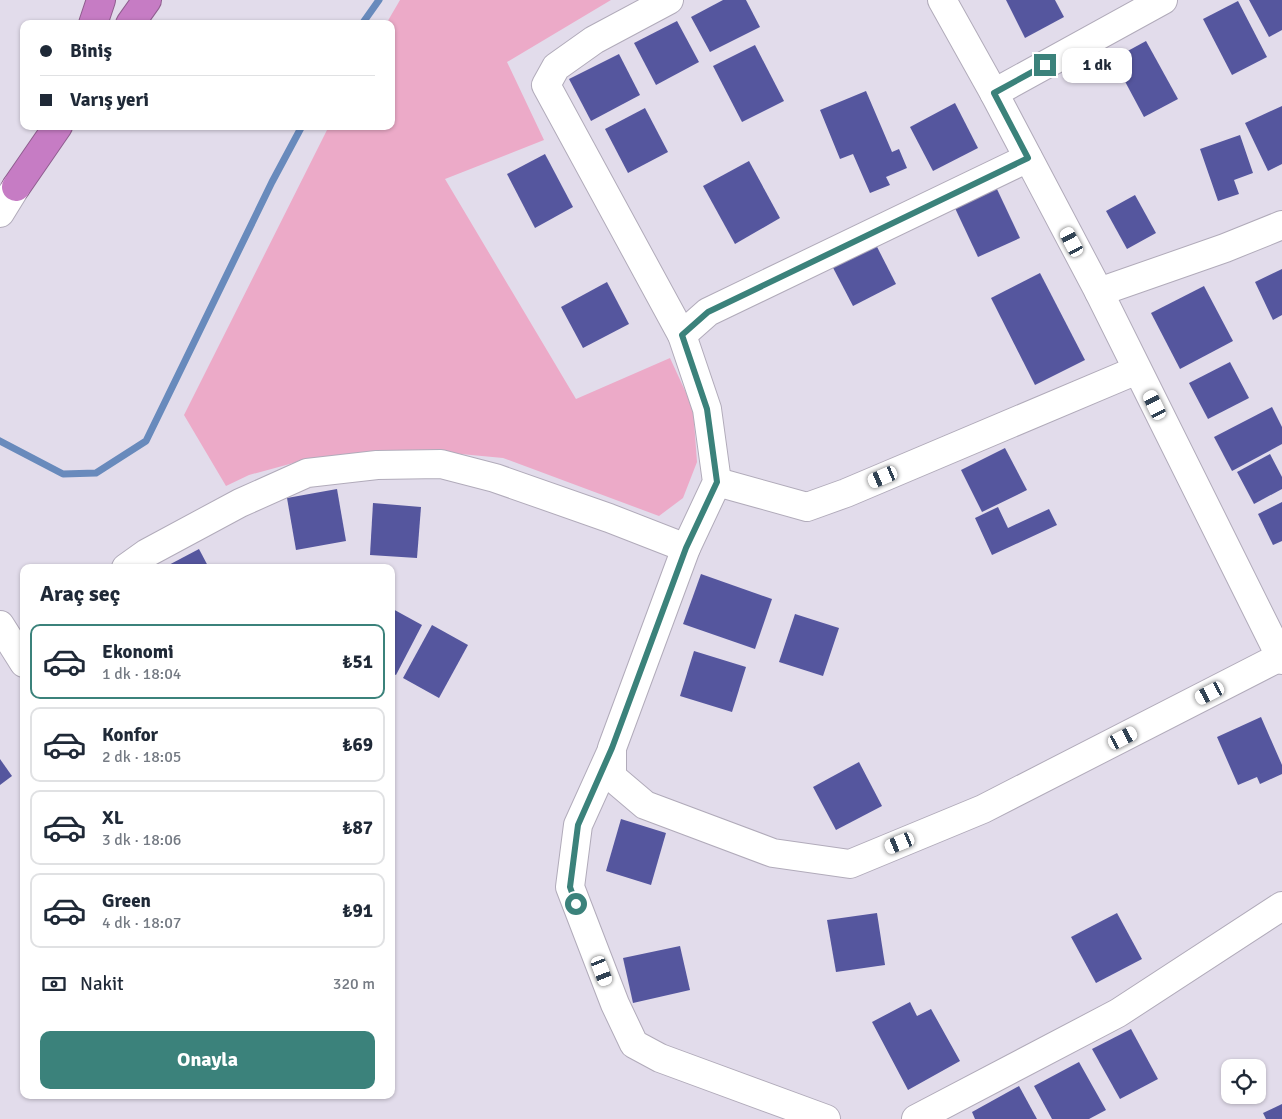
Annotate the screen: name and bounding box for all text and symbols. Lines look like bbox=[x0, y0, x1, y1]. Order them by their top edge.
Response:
text: Biniş bbox=[70, 39, 112, 63]
callout: 1 dk bbox=[1062, 48, 1132, 82]
route end bbox=[1034, 54, 1056, 76]
text: 1 dk bbox=[1082, 55, 1112, 75]
text: Varış yeri bbox=[70, 88, 149, 112]
car bbox=[1058, 225, 1085, 259]
car bbox=[1141, 388, 1168, 422]
car bbox=[866, 464, 899, 490]
text: Araç seç bbox=[40, 580, 120, 607]
icon: car bbox=[42, 639, 87, 684]
text: Ekonomi bbox=[102, 640, 174, 664]
text: ₺51 bbox=[342, 650, 373, 674]
text: 1 dk · 18:04 bbox=[102, 664, 181, 684]
car bbox=[1193, 680, 1226, 706]
icon: car bbox=[42, 722, 87, 767]
text: Konfor bbox=[102, 723, 158, 747]
car bbox=[1106, 725, 1139, 751]
text: ₺69 bbox=[342, 733, 373, 757]
text: 2 dk · 18:05 bbox=[102, 747, 181, 767]
icon: car bbox=[42, 805, 87, 850]
text: XL bbox=[102, 806, 124, 830]
text: ₺87 bbox=[342, 816, 373, 840]
text: 3 dk · 18:06 bbox=[102, 830, 181, 850]
car bbox=[883, 830, 916, 856]
icon: car bbox=[42, 888, 87, 933]
text: Green bbox=[102, 889, 151, 913]
route start bbox=[565, 893, 587, 915]
text: ₺91 bbox=[342, 899, 373, 923]
text: 4 dk · 18:07 bbox=[102, 913, 181, 933]
car bbox=[589, 954, 614, 988]
icon: cash bbox=[40, 970, 68, 998]
text: Nakit bbox=[80, 972, 124, 996]
text: 320 m bbox=[333, 974, 375, 994]
button: Onayla bbox=[40, 1031, 375, 1089]
map controls bbox=[1221, 1059, 1266, 1104]
button: locate bbox=[1221, 1059, 1266, 1104]

